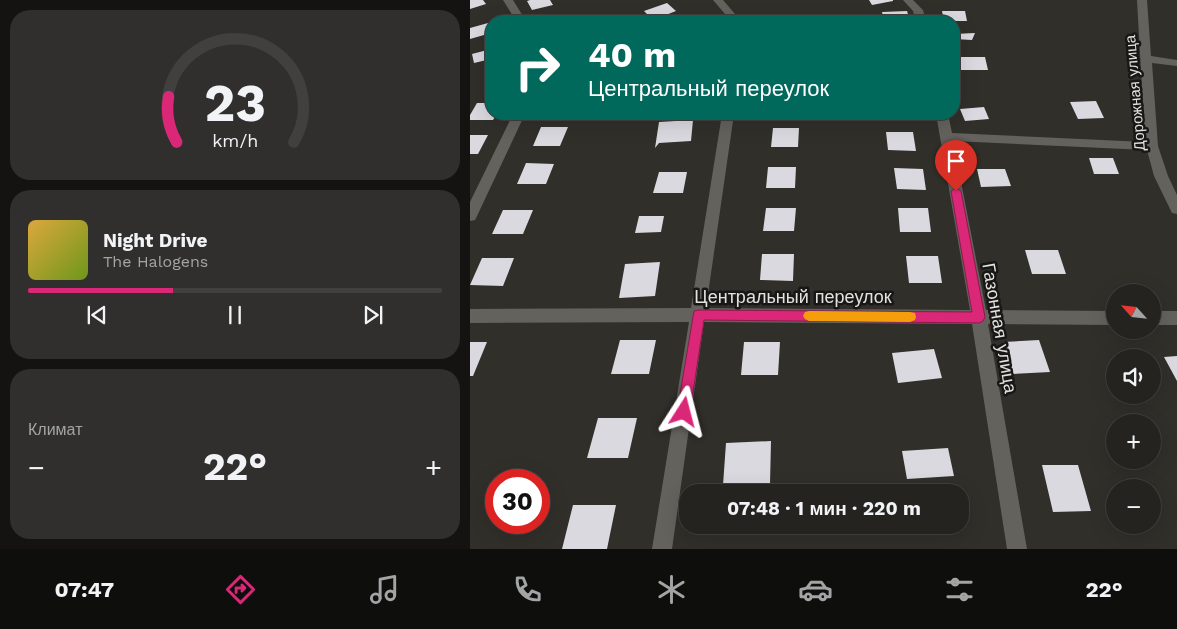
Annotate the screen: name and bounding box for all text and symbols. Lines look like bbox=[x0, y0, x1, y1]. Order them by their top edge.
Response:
text: 40 m bbox=[588, 34, 676, 76]
street label: Дорожная улица bbox=[1121, 34, 1149, 152]
icon: right bbox=[505, 35, 570, 100]
text: 23 bbox=[204, 73, 266, 134]
text: Центральный переулок bbox=[588, 76, 829, 101]
text: km/h bbox=[212, 130, 258, 151]
pin bbox=[935, 140, 977, 191]
icon: arrive bbox=[942, 147, 970, 175]
text: Night Drive bbox=[103, 229, 208, 252]
text: The Halogens bbox=[103, 252, 208, 271]
street label: Газонная улица bbox=[978, 261, 1022, 396]
north arrow bbox=[1106, 284, 1161, 339]
map controls bbox=[1106, 284, 1161, 534]
street label: Центральный переулок bbox=[694, 286, 892, 307]
icon: previous bbox=[83, 301, 111, 329]
icon: pause bbox=[221, 301, 249, 329]
icon: next bbox=[359, 301, 387, 329]
button: sound bbox=[1106, 349, 1161, 404]
position arrow bbox=[657, 385, 709, 437]
button: + bbox=[1106, 414, 1161, 469]
text: Климат bbox=[28, 420, 82, 439]
text: 22° bbox=[203, 445, 267, 489]
text: − bbox=[28, 451, 45, 484]
text: + bbox=[425, 451, 442, 484]
speed limit sign: 30 bbox=[485, 469, 550, 534]
button: − bbox=[1106, 479, 1161, 534]
text: 07:48 · 1 мин · 220 m bbox=[727, 497, 921, 520]
icon: directions bbox=[223, 572, 258, 607]
icon: music bbox=[367, 572, 402, 607]
icon: phone bbox=[510, 572, 545, 607]
icon: climate bbox=[654, 572, 689, 607]
icon: car bbox=[798, 572, 833, 607]
icon: filters bbox=[942, 572, 977, 607]
text: 07:47 bbox=[54, 577, 114, 602]
text: 22° bbox=[1085, 577, 1123, 602]

